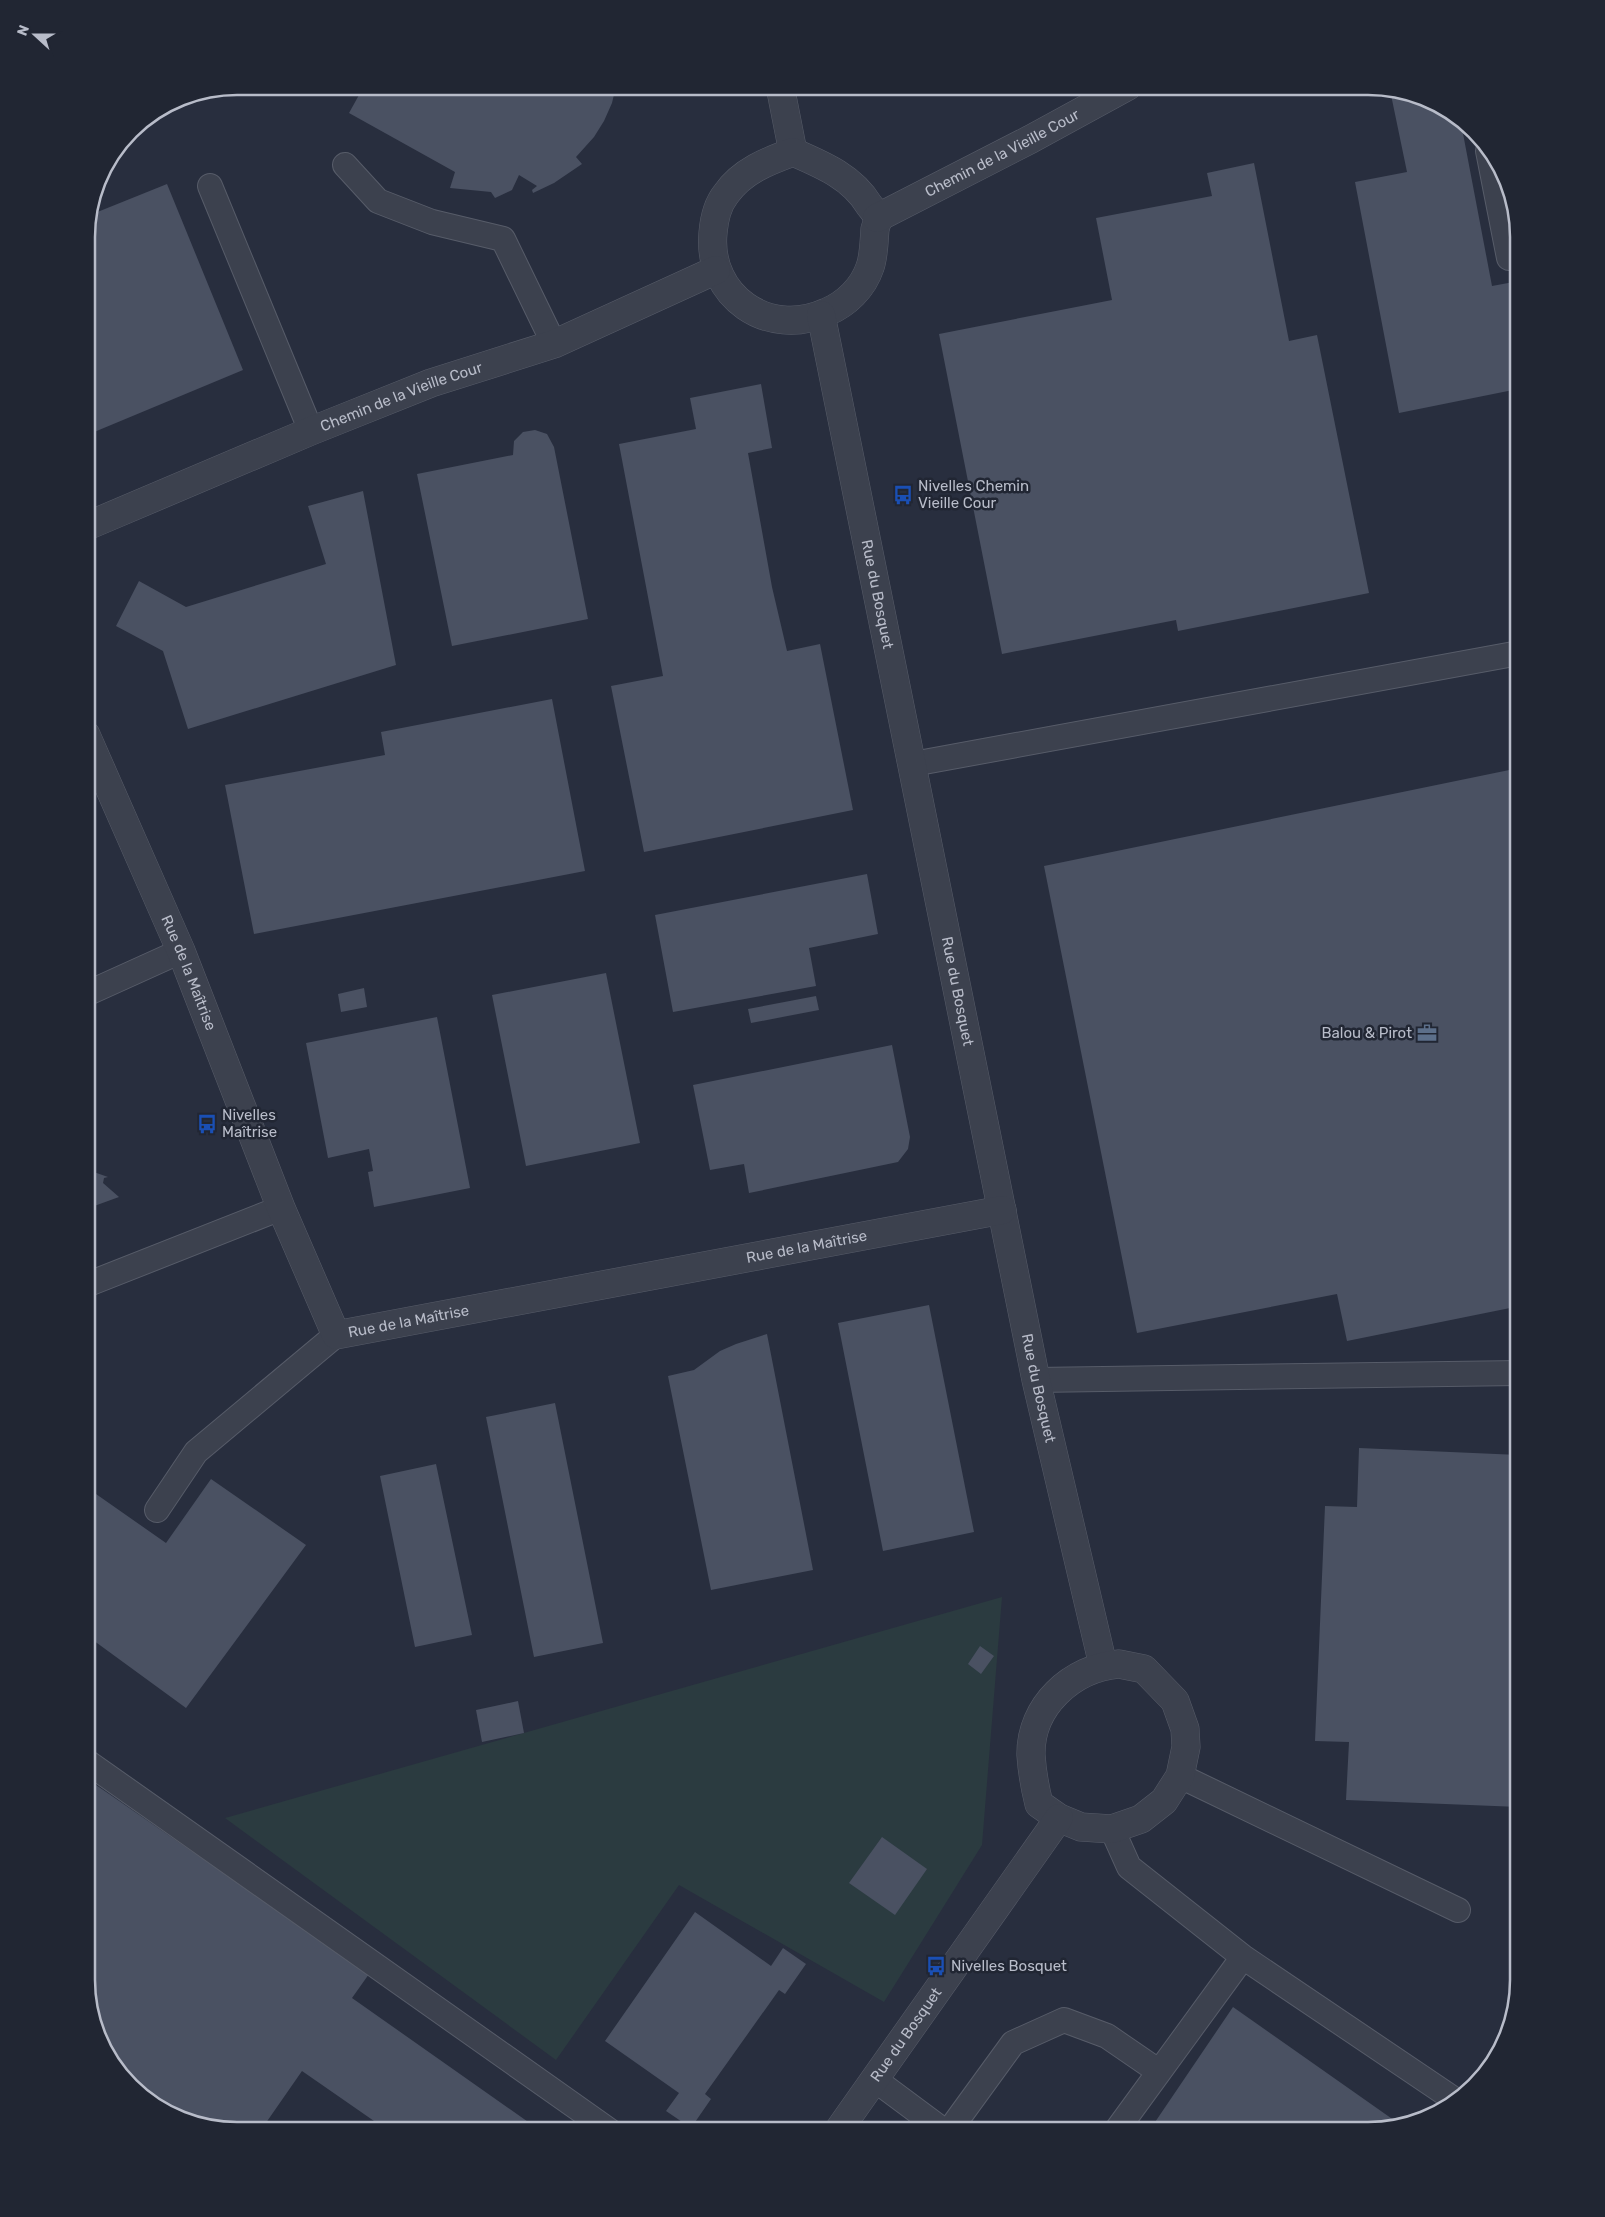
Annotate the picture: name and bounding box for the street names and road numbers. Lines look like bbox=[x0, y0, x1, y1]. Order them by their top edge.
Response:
street label: Chemin de la Vieille Cour bbox=[922, 105, 1083, 201]
street label: Chemin de la Vieille Cour bbox=[318, 358, 485, 435]
street label: Rue du Bosquet bbox=[858, 538, 897, 651]
street label: Rue de la Maîtrise bbox=[157, 912, 220, 1033]
street label: Rue du Bosquet bbox=[938, 935, 977, 1048]
street label: Rue de la Maîtrise bbox=[745, 1226, 869, 1267]
street label: Rue de la Maîtrise bbox=[347, 1301, 471, 1342]
street label: Rue du Bosquet bbox=[1018, 1332, 1059, 1445]
street label: Rue du Bosquet bbox=[867, 1984, 946, 2085]

